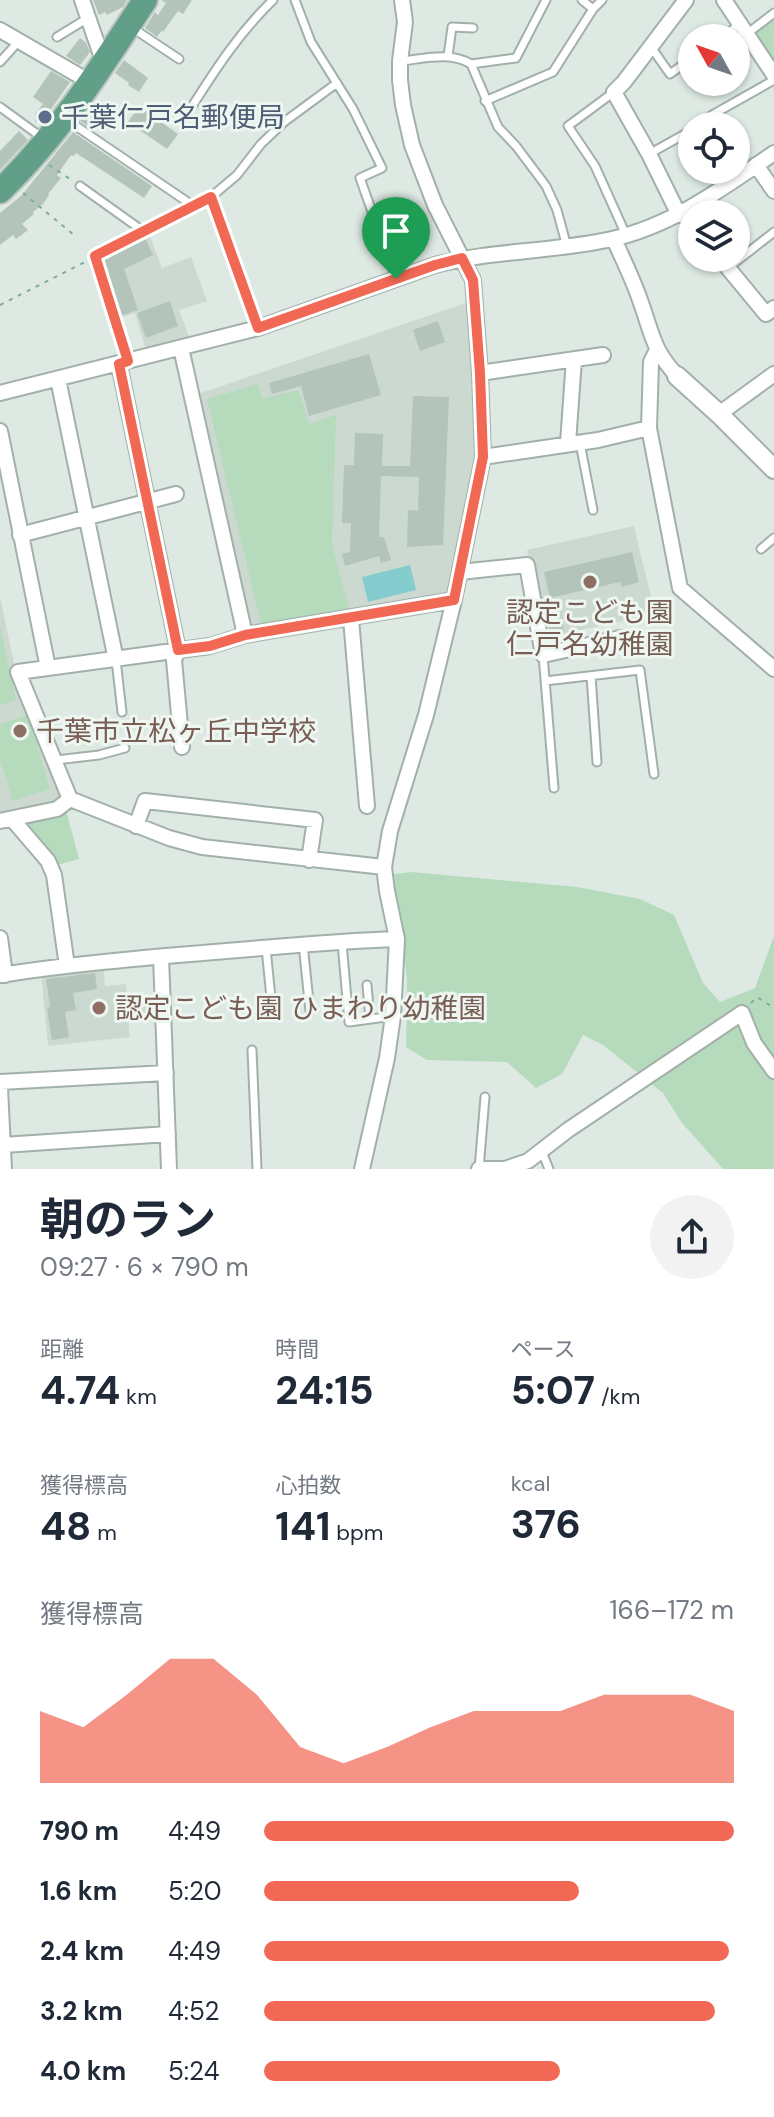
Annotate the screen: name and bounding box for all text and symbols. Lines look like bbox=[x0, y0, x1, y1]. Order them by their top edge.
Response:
north arrow bbox=[678, 24, 750, 96]
map controls bbox=[678, 24, 750, 272]
place label: 千葉仁戸名郵便局 bbox=[61, 99, 285, 136]
marker: 千葉仁戸名郵便局 bbox=[36, 108, 54, 126]
button: locate bbox=[678, 112, 750, 184]
pin bbox=[362, 197, 430, 279]
button: layers bbox=[678, 200, 750, 272]
icon: arrive bbox=[374, 209, 418, 253]
marker: 認定こども園 仁戸名幼稚園 bbox=[581, 573, 599, 591]
place label: 認定こども園 仁戸名幼稚園 bbox=[506, 594, 674, 663]
place label: 千葉市立松ヶ丘中学校 bbox=[36, 713, 316, 750]
marker: 千葉市立松ヶ丘中学校 bbox=[11, 722, 29, 740]
place label: 認定こども園 ひまわり幼稚園 bbox=[115, 990, 486, 1027]
marker: 認定こども園 ひまわり幼稚園 bbox=[90, 999, 108, 1017]
text: 朝のラン bbox=[40, 1191, 216, 1249]
button: share bbox=[650, 1195, 734, 1279]
text: 09:27 · 6 × 790 m bbox=[40, 1250, 249, 1284]
text: 距離 bbox=[40, 1335, 84, 1364]
text: 時間 bbox=[275, 1335, 319, 1364]
text: ペース bbox=[511, 1335, 576, 1364]
text: 4.74 bbox=[40, 1364, 120, 1416]
text: 24:15 bbox=[275, 1364, 374, 1416]
text: 5:07 bbox=[511, 1364, 595, 1416]
text: km bbox=[120, 1382, 157, 1411]
text: /km bbox=[595, 1382, 640, 1411]
text: kcal bbox=[511, 1469, 550, 1498]
text: 獲得標高 bbox=[40, 1471, 128, 1500]
text: 心拍数 bbox=[275, 1471, 341, 1500]
text: 376 bbox=[511, 1498, 581, 1550]
text: 48 bbox=[40, 1500, 91, 1552]
text: 141 bbox=[275, 1500, 330, 1552]
text: m bbox=[91, 1518, 117, 1547]
text: bpm bbox=[330, 1518, 383, 1547]
text: 166–172 m bbox=[609, 1593, 734, 1627]
text: 獲得標高 bbox=[40, 1597, 144, 1631]
text: 790 m bbox=[40, 1814, 119, 1848]
text: 4:49 bbox=[168, 1814, 221, 1848]
text: 1.6 km bbox=[40, 1874, 117, 1908]
text: 5:20 bbox=[168, 1874, 222, 1908]
text: 2.4 km bbox=[40, 1934, 124, 1968]
text: 4:49 bbox=[168, 1934, 221, 1968]
text: 3.2 km bbox=[40, 1994, 123, 2028]
text: 4:52 bbox=[168, 1994, 219, 2028]
text: 4.0 km bbox=[40, 2054, 126, 2088]
text: 5:24 bbox=[168, 2054, 219, 2088]

